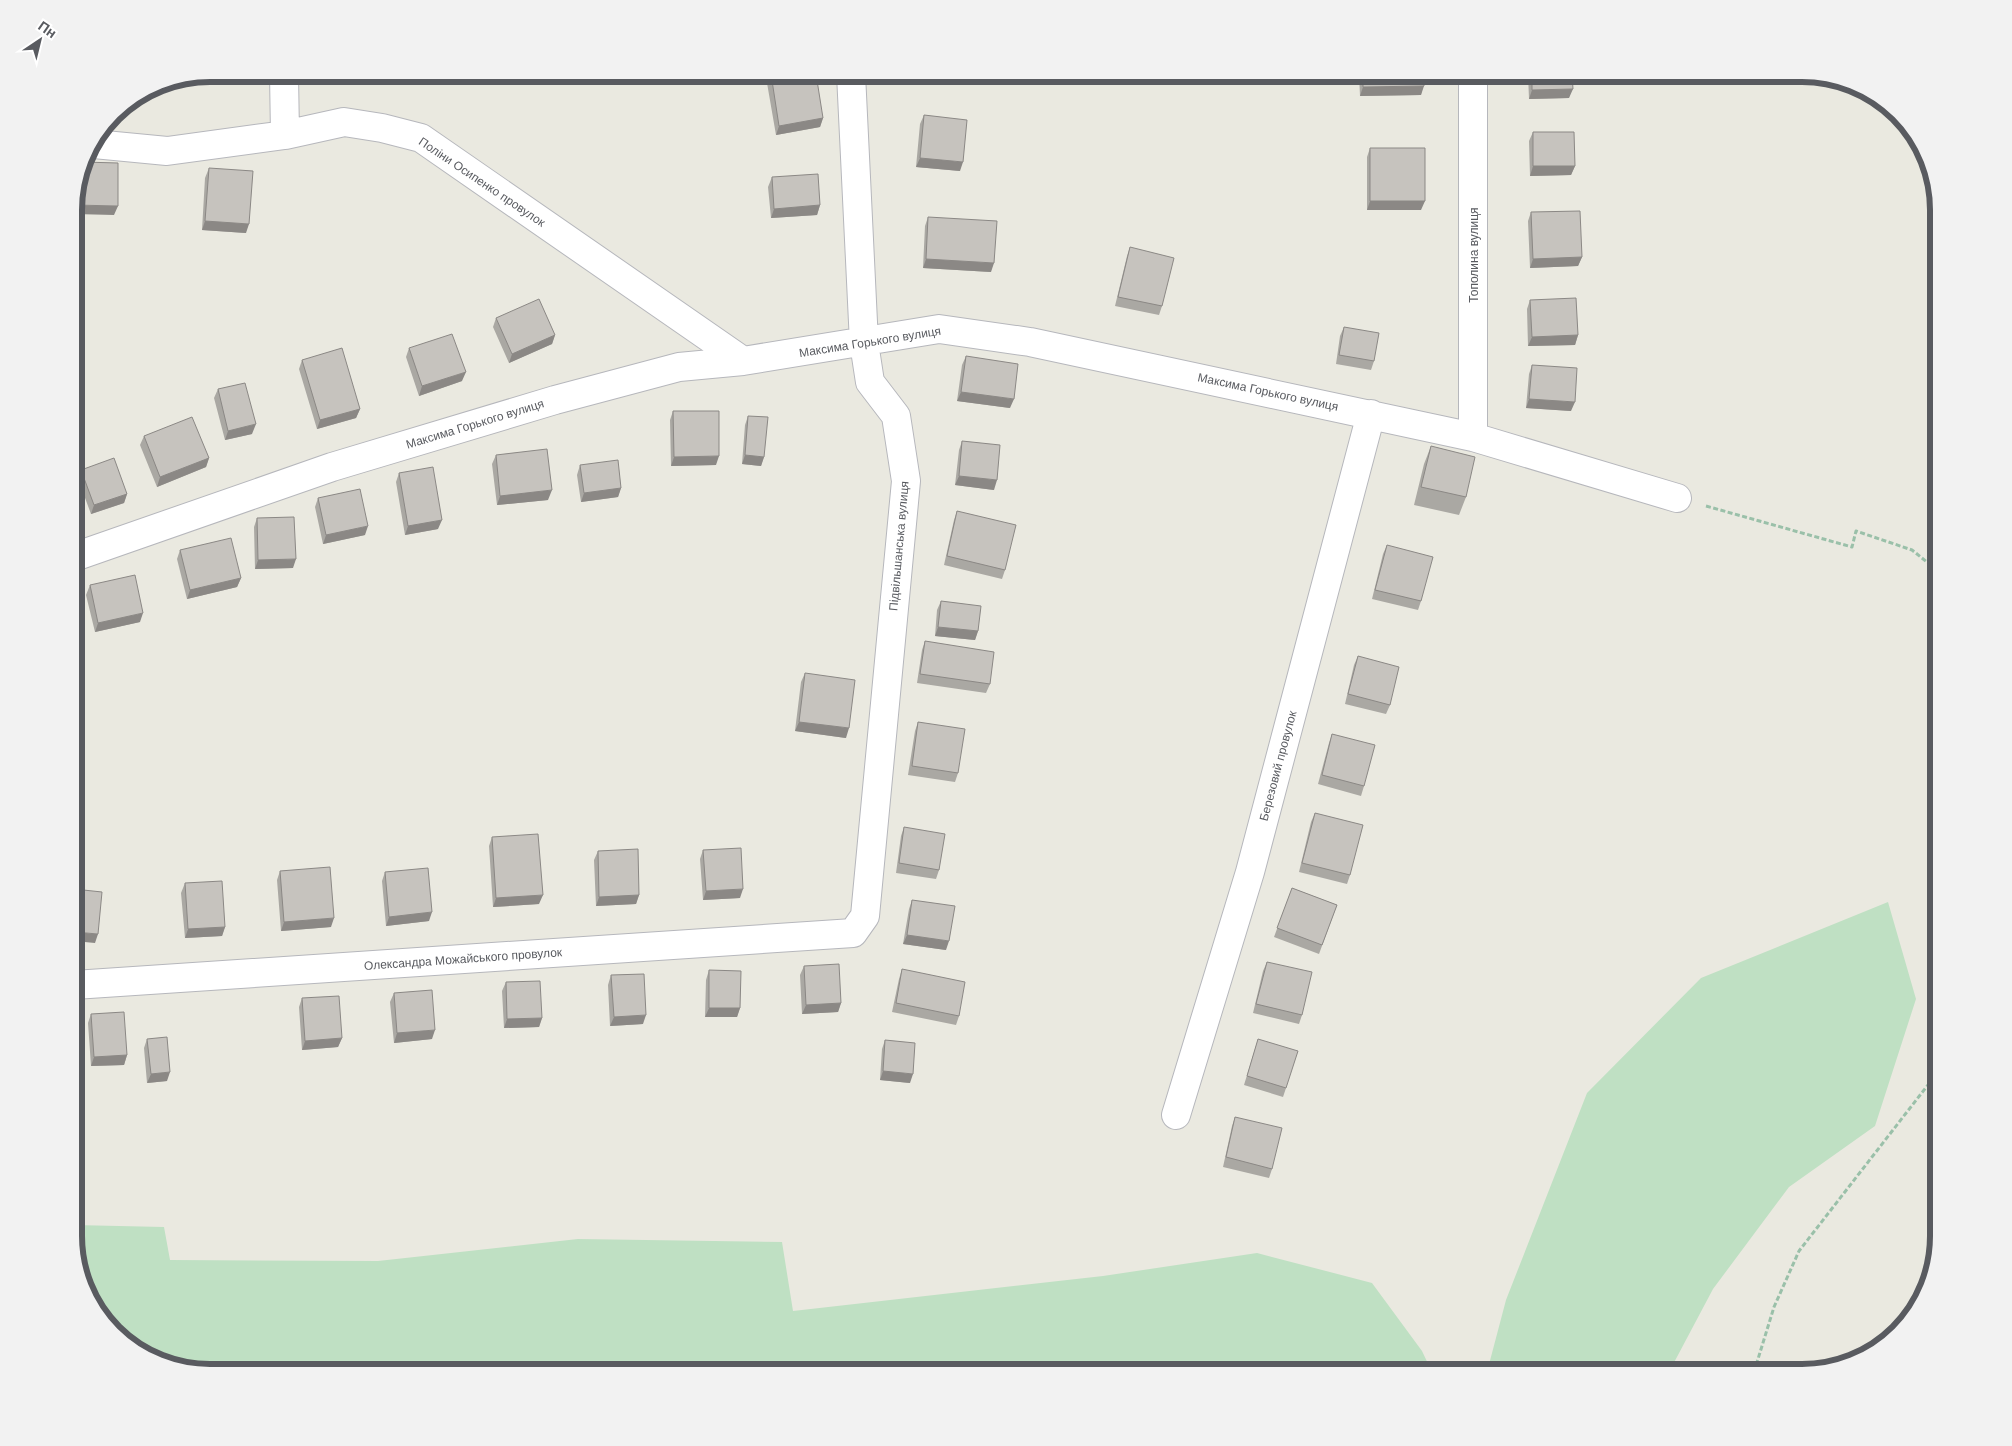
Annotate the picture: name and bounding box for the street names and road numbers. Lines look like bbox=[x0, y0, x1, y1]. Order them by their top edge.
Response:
street label: Поліни Осипенко провулок bbox=[416, 134, 548, 230]
street label: Тополина вулиця bbox=[1467, 207, 1481, 303]
street label: Максима Горького вулиця bbox=[798, 324, 942, 360]
street label: Максима Горького вулиця bbox=[1196, 370, 1340, 414]
street label: Максима Горького вулиця bbox=[404, 396, 546, 452]
street label: Підвільшанська вулиця bbox=[886, 481, 912, 611]
street label: Березовий провулок bbox=[1257, 709, 1300, 823]
street label: Олександра Можайського провулок bbox=[363, 945, 563, 973]

